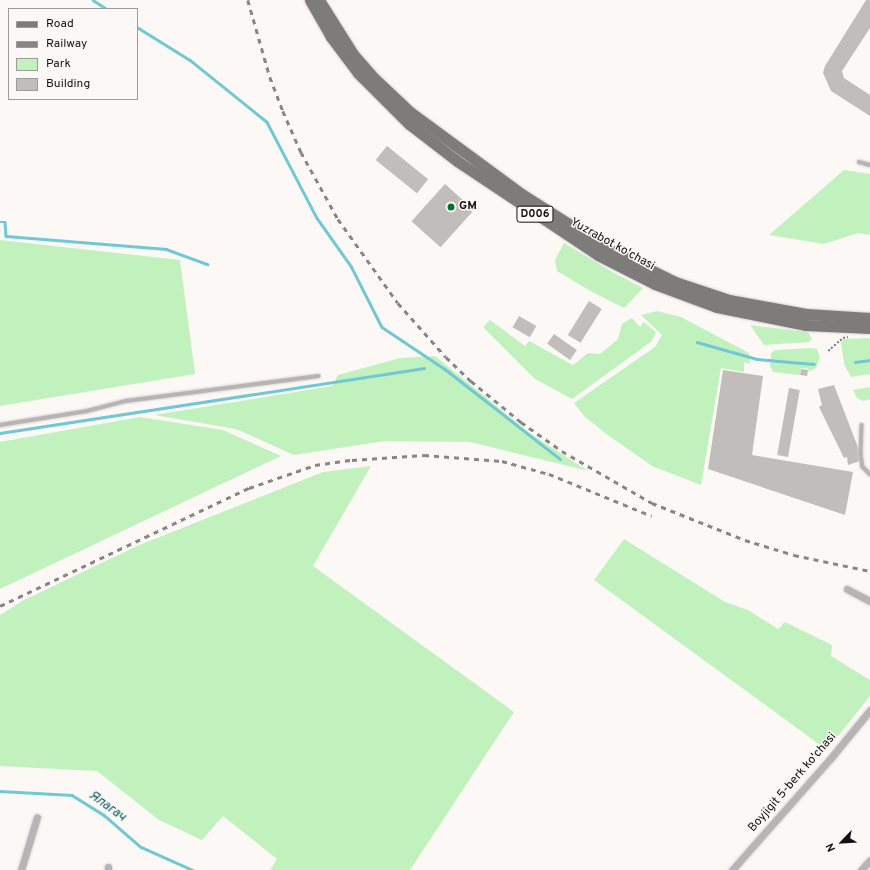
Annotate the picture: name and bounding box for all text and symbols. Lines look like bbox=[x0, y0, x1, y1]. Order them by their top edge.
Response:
legend bbox=[8, 8, 138, 100]
text: Road bbox=[46, 16, 74, 32]
text: Railway bbox=[46, 36, 87, 52]
text: Park bbox=[46, 56, 71, 72]
text: Building bbox=[46, 76, 90, 92]
place label: GM bbox=[459, 200, 477, 214]
marker: GM bbox=[446, 202, 456, 212]
road number: D006 bbox=[516, 205, 554, 223]
street label: Yuzrabot ko'chasi bbox=[567, 216, 657, 274]
street label: Boyjigit 5-berk ko'chasi bbox=[746, 730, 840, 836]
water label: Ялагач bbox=[86, 788, 128, 826]
north arrow bbox=[822, 822, 862, 862]
text: N bbox=[823, 841, 839, 854]

